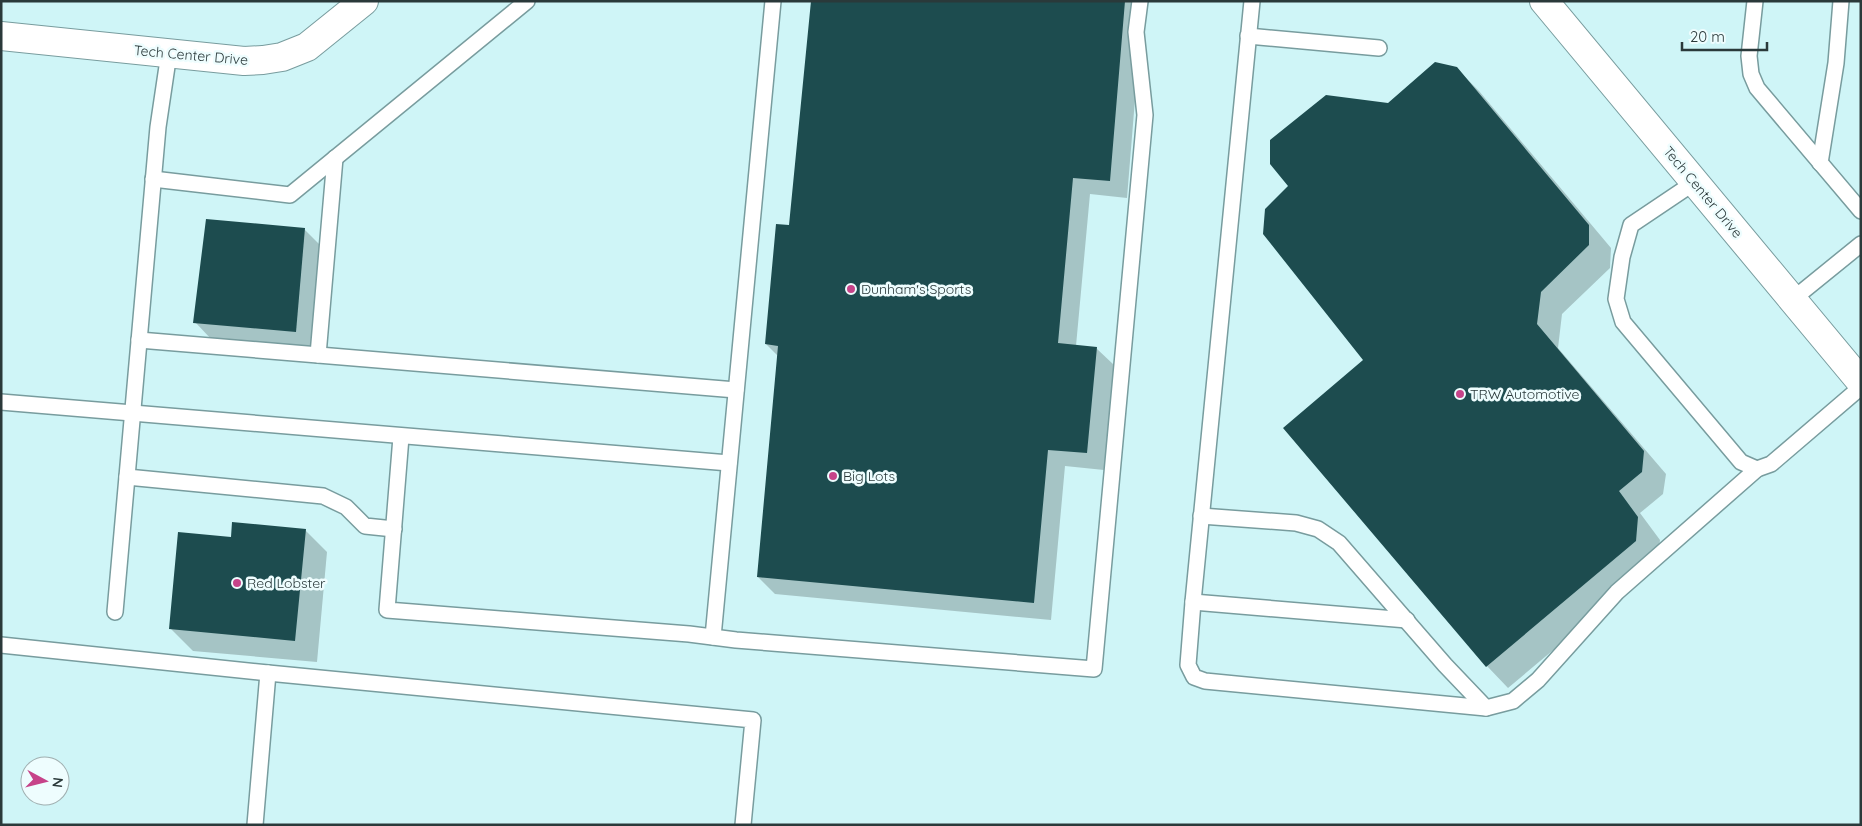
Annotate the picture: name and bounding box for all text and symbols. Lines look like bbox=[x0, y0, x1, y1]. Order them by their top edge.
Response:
scale bar bbox=[1682, 20, 1767, 52]
text: 20 m bbox=[1690, 27, 1725, 46]
street label: Tech Center Drive bbox=[133, 41, 249, 69]
street label: Tech Center Drive bbox=[1659, 142, 1747, 242]
place label: Dunham's Sports bbox=[861, 280, 971, 298]
marker: Dunham's Sports bbox=[845, 283, 857, 295]
place label: TRW Automotive bbox=[1470, 385, 1579, 403]
marker: TRW Automotive bbox=[1454, 388, 1466, 400]
place label: Big Lots bbox=[843, 467, 895, 485]
marker: Big Lots bbox=[827, 470, 839, 482]
place label: Red Lobster bbox=[247, 574, 326, 592]
marker: Red Lobster bbox=[231, 577, 243, 589]
north arrow bbox=[20, 756, 70, 806]
text: N bbox=[48, 776, 67, 789]

